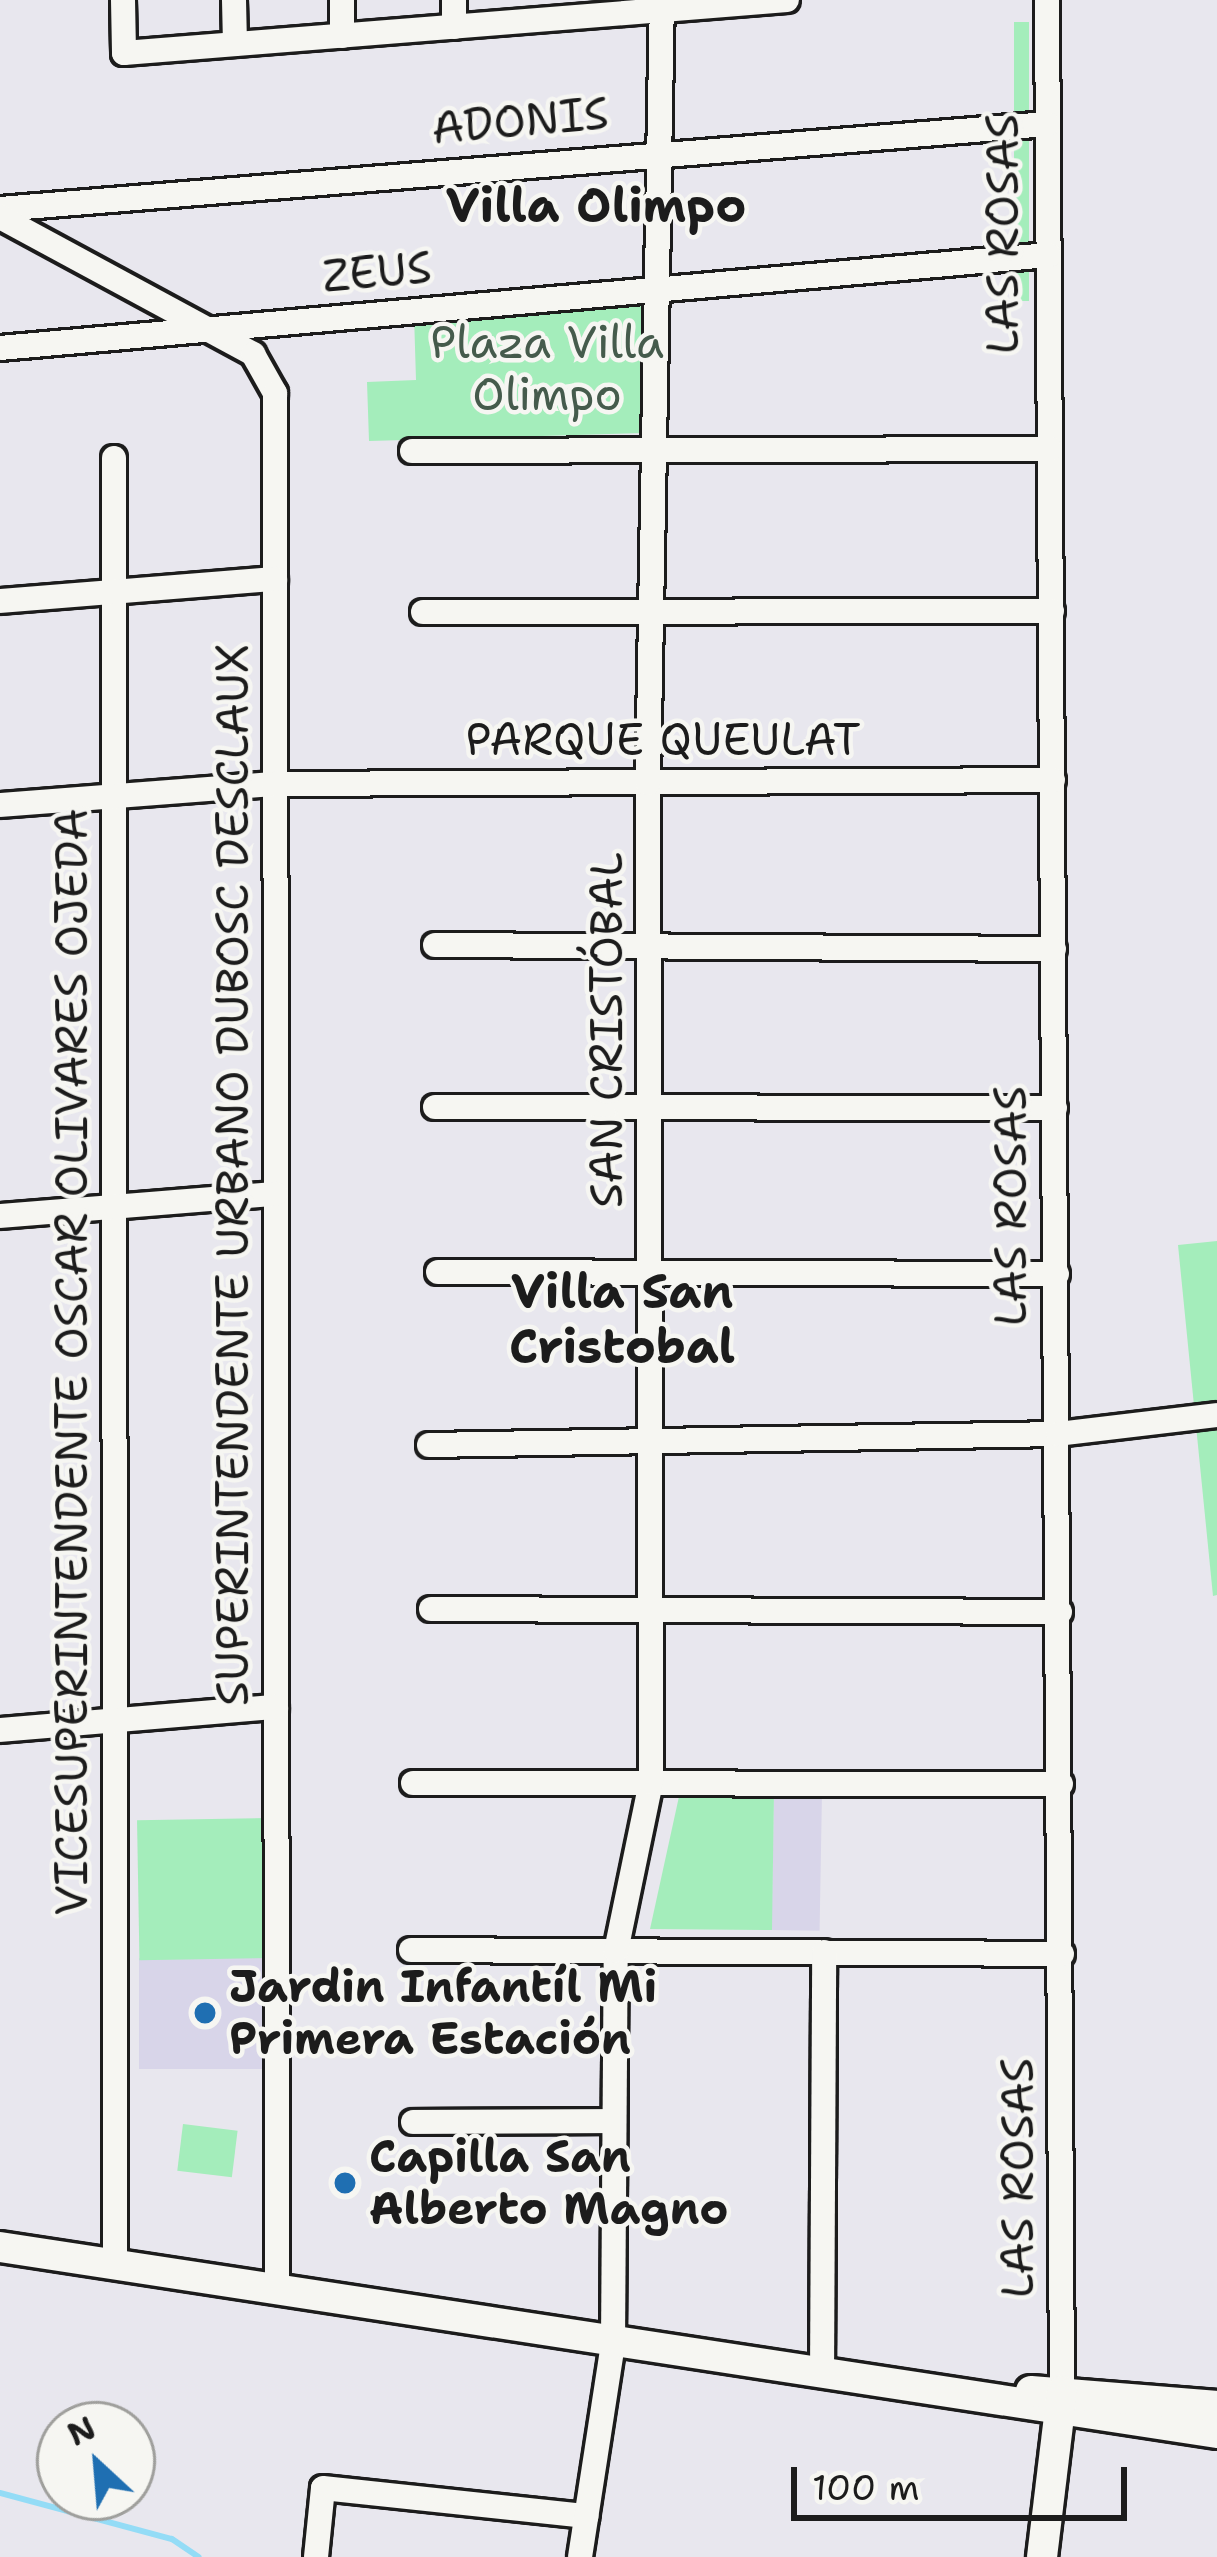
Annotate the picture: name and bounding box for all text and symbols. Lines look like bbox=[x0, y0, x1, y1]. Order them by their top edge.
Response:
street label: ADONIS bbox=[429, 86, 611, 156]
street label: LAS ROSAS bbox=[976, 114, 1030, 354]
district label: Villa Olimpo bbox=[445, 177, 747, 235]
street label: ZEUS bbox=[320, 240, 434, 304]
park label: Plaza Villa Olimpo bbox=[430, 316, 664, 422]
street label: SUPERINTENDENTE URBANO DUBOSC DESCLAUX bbox=[206, 644, 260, 1706]
street label: PARQUE QUEULAT bbox=[465, 713, 861, 767]
street label: VICESUPERINTENDENTE OSCAR OLIVARES OJEDA bbox=[45, 808, 99, 1916]
street label: SAN CRISTÓBAL bbox=[580, 852, 634, 1208]
street label: LAS ROSAS bbox=[984, 1086, 1038, 1326]
district label: Villa San Cristobal bbox=[509, 1262, 735, 1375]
place label: Jardin Infantíl Mi Primera Estación bbox=[229, 1960, 657, 2066]
marker: Jardin Infantíl Mi Primera Estación bbox=[192, 2000, 218, 2026]
street label: LAS ROSAS bbox=[991, 2058, 1045, 2298]
place label: Capilla San Alberto Magno bbox=[369, 2130, 729, 2236]
marker: Capilla San Alberto Magno bbox=[332, 2170, 358, 2196]
north arrow bbox=[36, 2401, 156, 2521]
text: N bbox=[60, 2405, 103, 2457]
scale bar bbox=[797, 2443, 1133, 2517]
text: 100 m bbox=[812, 2463, 920, 2512]

